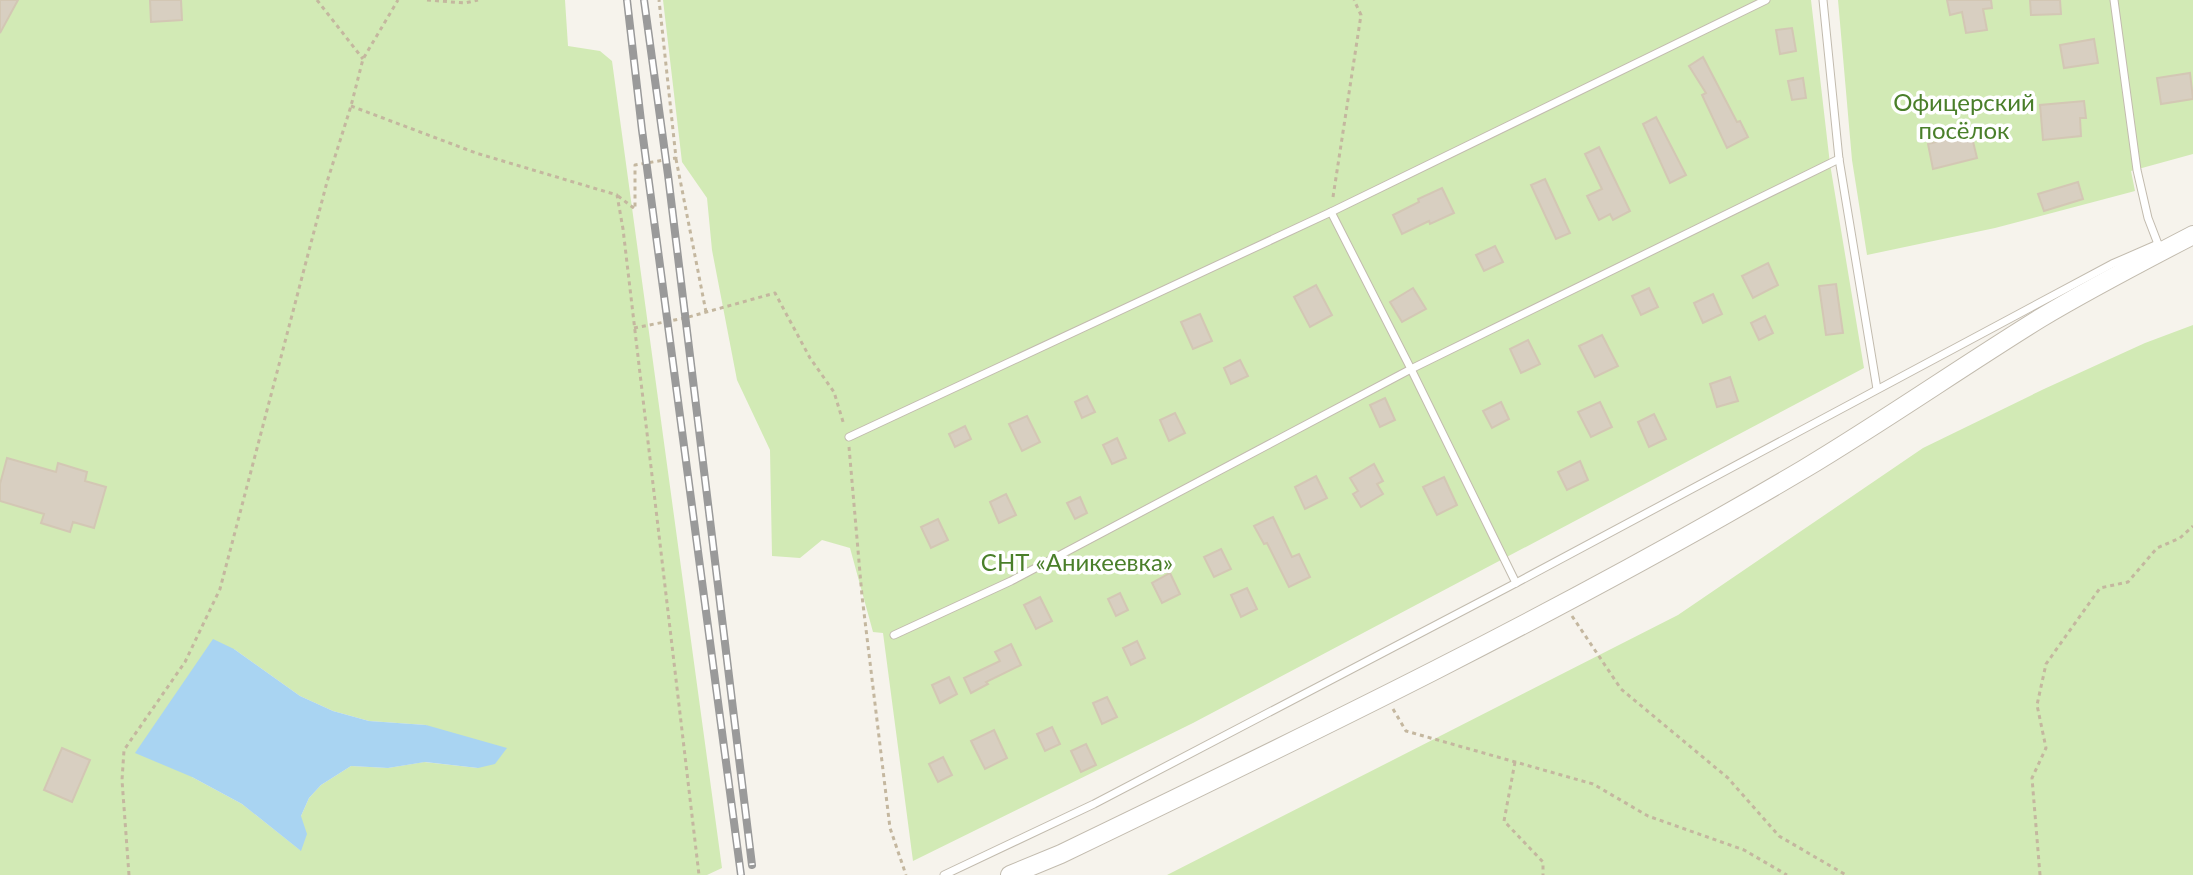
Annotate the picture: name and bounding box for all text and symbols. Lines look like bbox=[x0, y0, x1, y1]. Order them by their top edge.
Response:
park label: Офицерский посёлок bbox=[1893, 87, 2035, 144]
park label: СНТ «Аникеевка» bbox=[981, 547, 1173, 576]

